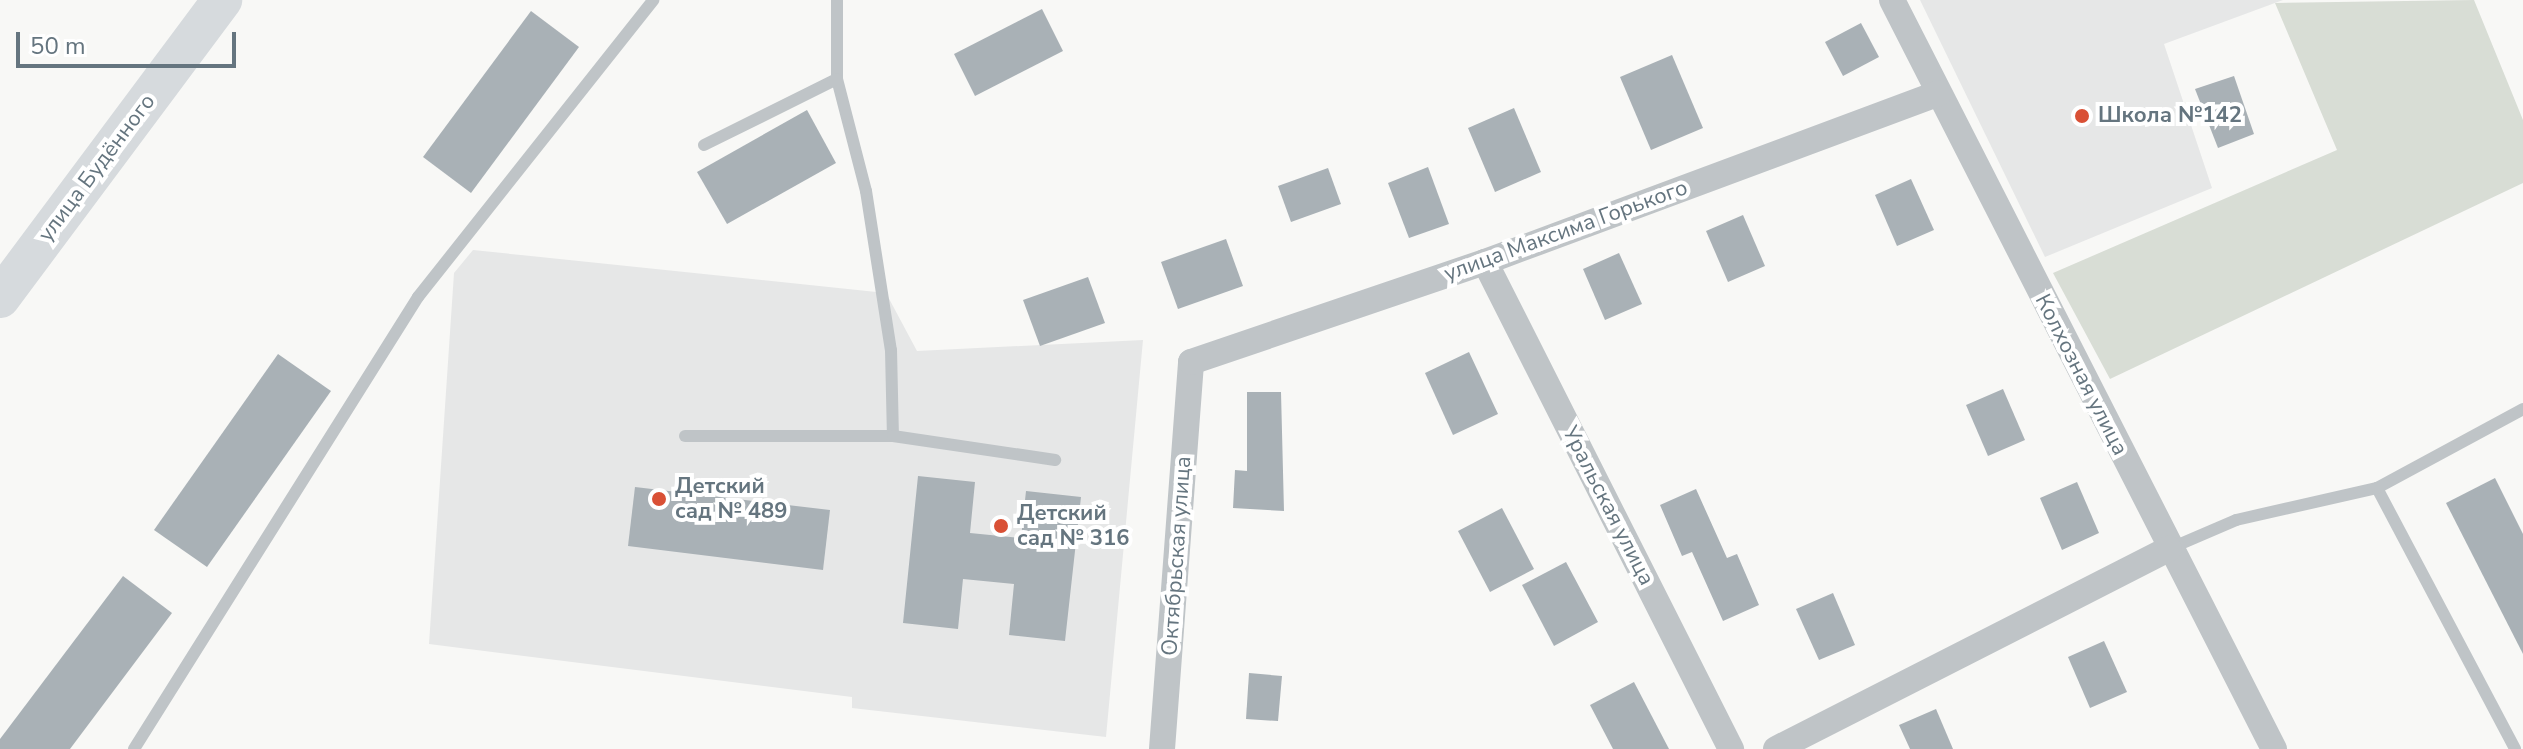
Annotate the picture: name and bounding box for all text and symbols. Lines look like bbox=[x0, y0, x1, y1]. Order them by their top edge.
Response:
scale bar bbox=[20, 16, 240, 66]
text: 50 m bbox=[30, 30, 86, 62]
street label: улица Будённого bbox=[33, 89, 161, 247]
place label: Школа №142 bbox=[2098, 103, 2242, 129]
marker: Школа №142 bbox=[2073, 107, 2091, 125]
street label: улица Максима Горького bbox=[1441, 175, 1691, 287]
street label: Колхозная улица bbox=[2029, 290, 2133, 460]
street label: Уральская улица bbox=[1556, 422, 1660, 590]
street label: Октябрьская улица bbox=[1157, 455, 1197, 657]
place label: Детский сад № 489 bbox=[675, 473, 787, 524]
marker: Детский сад № 489 bbox=[650, 490, 668, 508]
place label: Детский сад № 316 bbox=[1017, 500, 1129, 552]
marker: Детский сад № 316 bbox=[992, 517, 1010, 535]

